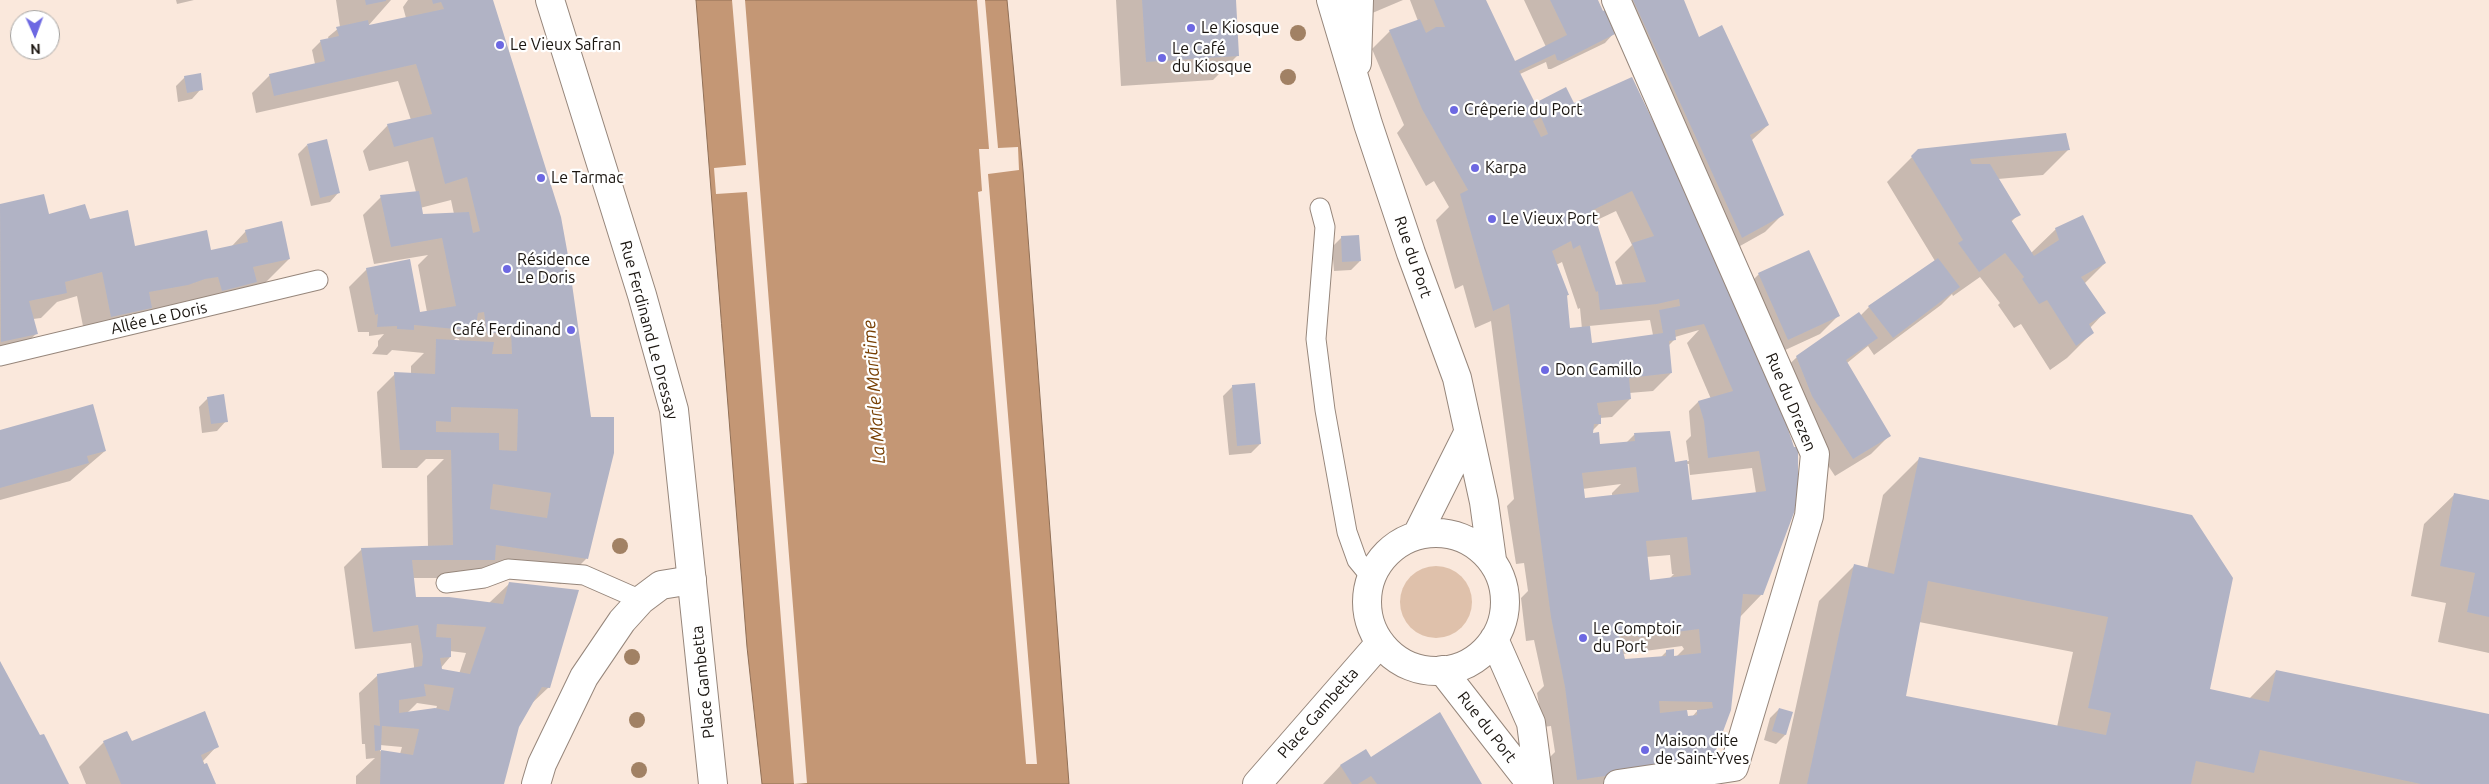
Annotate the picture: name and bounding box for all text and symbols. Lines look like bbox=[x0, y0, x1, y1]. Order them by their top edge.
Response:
north arrow bbox=[10, 10, 60, 60]
place label: Le Kiosque bbox=[1201, 18, 1279, 38]
marker: Le Kiosque bbox=[1185, 22, 1197, 34]
place label: Le Vieux Safran bbox=[510, 35, 621, 55]
marker: Le Vieux Safran bbox=[494, 39, 506, 51]
place label: Le Café du Kiosque bbox=[1172, 39, 1252, 77]
text: N bbox=[30, 41, 41, 57]
marker: Le Café du Kiosque bbox=[1156, 52, 1168, 64]
place label: Crêperie du Port bbox=[1464, 100, 1583, 120]
marker: Crêperie du Port bbox=[1448, 104, 1460, 116]
place label: Karpa bbox=[1485, 158, 1527, 178]
marker: Karpa bbox=[1469, 162, 1481, 174]
place label: Le Tarmac bbox=[551, 168, 624, 188]
marker: Le Tarmac bbox=[535, 172, 547, 184]
place label: Le Vieux Port bbox=[1502, 209, 1598, 229]
marker: Le Vieux Port bbox=[1486, 213, 1498, 225]
street label: Rue du Port bbox=[1390, 214, 1436, 300]
street label: Rue Ferdinand Le Dressay bbox=[616, 239, 682, 421]
place label: Résidence Le Doris bbox=[517, 250, 590, 288]
marker: Résidence Le Doris bbox=[501, 263, 513, 275]
street label: Allée Le Doris bbox=[109, 298, 209, 338]
water label: La Marle Maritime bbox=[858, 319, 890, 465]
place label: Café Ferdinand bbox=[452, 320, 561, 340]
marker: Café Ferdinand bbox=[565, 324, 577, 336]
street label: Rue du Drezen bbox=[1762, 350, 1820, 454]
place label: Don Camillo bbox=[1555, 360, 1642, 380]
marker: Don Camillo bbox=[1539, 364, 1551, 376]
place label: Le Comptoir du Port bbox=[1593, 619, 1682, 657]
street label: Place Gambetta bbox=[688, 625, 718, 739]
marker: Le Comptoir du Port bbox=[1577, 632, 1589, 644]
street label: Place Gambetta bbox=[1274, 664, 1362, 762]
street label: Rue du Port bbox=[1453, 688, 1521, 766]
place label: Maison dite de Saint-Yves bbox=[1655, 731, 1749, 769]
marker: Maison dite de Saint-Yves bbox=[1639, 744, 1651, 756]

